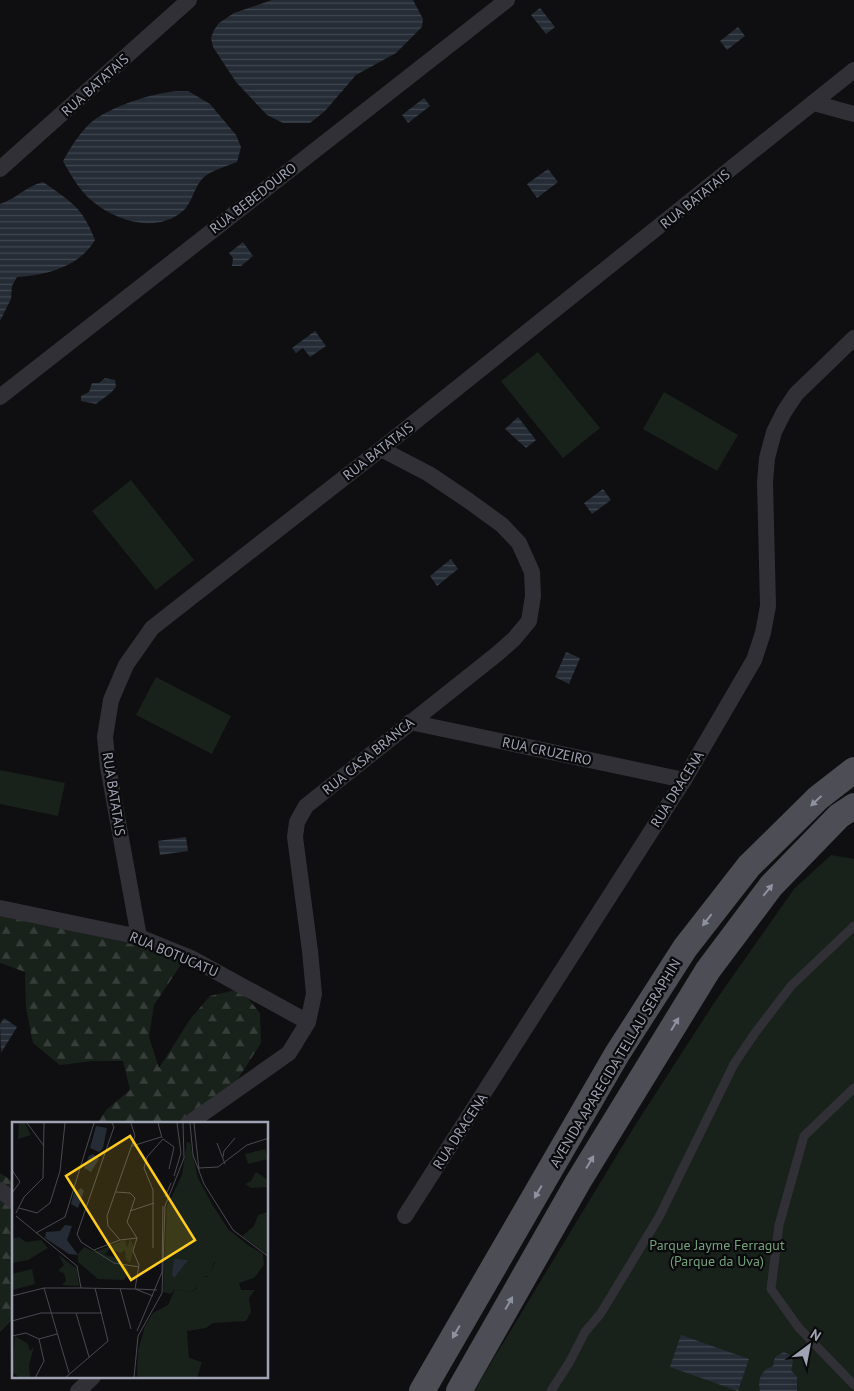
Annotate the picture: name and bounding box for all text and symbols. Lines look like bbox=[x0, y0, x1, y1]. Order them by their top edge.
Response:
street label: RUA BATATAIS bbox=[57, 50, 133, 120]
street label: RUA BEBEDOURO bbox=[206, 158, 300, 238]
street label: RUA BATATAIS bbox=[656, 165, 734, 233]
street label: RUA BATATAIS bbox=[339, 418, 417, 484]
street label: RUA CASA BRANCA bbox=[318, 713, 418, 799]
street label: RUA CRUZEIRO bbox=[501, 733, 593, 769]
street label: RUA DRACENA bbox=[646, 747, 708, 831]
street label: RUA BATATAIS bbox=[98, 751, 130, 837]
one-way arrow bbox=[811, 795, 823, 807]
one-way arrow bbox=[762, 884, 773, 897]
one-way arrow bbox=[701, 913, 712, 926]
street label: RUA BOTUCATU bbox=[127, 927, 221, 981]
street label: AVENIDA APARECIDA TELLAU SERAPHIN bbox=[546, 956, 684, 1170]
one-way arrow bbox=[670, 1017, 680, 1030]
street label: RUA DRACENA bbox=[429, 1089, 492, 1172]
inset map bbox=[12, 1122, 269, 1378]
one-way arrow bbox=[586, 1156, 595, 1169]
one-way arrow bbox=[533, 1185, 542, 1198]
park label: Parque Jayme Ferragut (Parque da Uva) bbox=[649, 1236, 785, 1270]
one-way arrow bbox=[505, 1296, 514, 1310]
north arrow bbox=[784, 1321, 834, 1371]
text: N bbox=[807, 1325, 825, 1345]
one-way arrow bbox=[452, 1326, 461, 1339]

